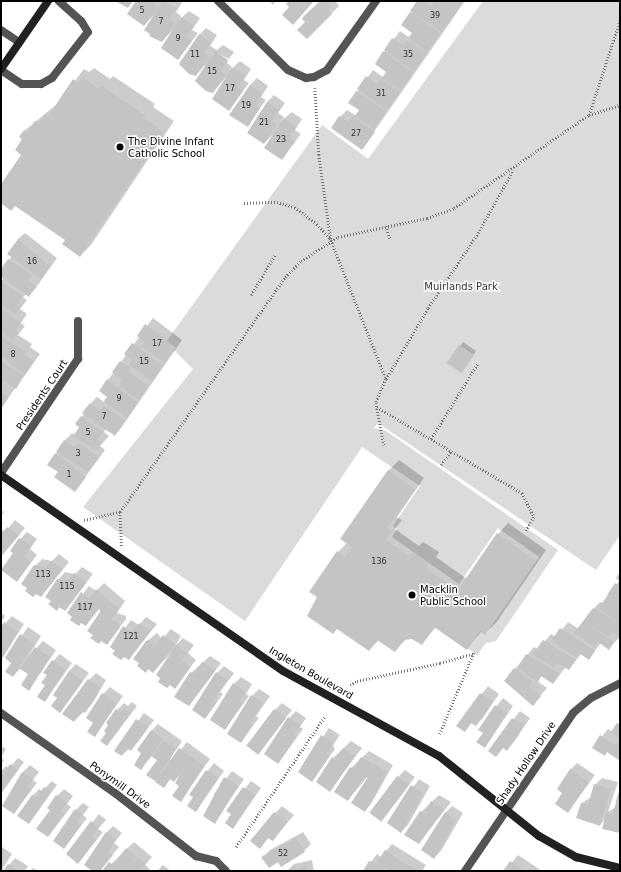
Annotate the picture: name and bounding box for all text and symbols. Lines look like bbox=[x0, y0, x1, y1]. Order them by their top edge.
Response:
house number: 5 bbox=[139, 6, 145, 16]
house number: 39 bbox=[430, 11, 440, 21]
house number: 7 bbox=[158, 17, 164, 27]
house number: 9 bbox=[175, 34, 181, 44]
house number: 11 bbox=[190, 50, 200, 60]
house number: 35 bbox=[403, 50, 413, 60]
house number: 15 bbox=[207, 67, 217, 77]
house number: 17 bbox=[225, 84, 235, 94]
house number: 31 bbox=[376, 89, 386, 99]
house number: 19 bbox=[241, 101, 251, 111]
house number: 21 bbox=[259, 118, 269, 128]
house number: 27 bbox=[351, 129, 361, 139]
place label: The Divine Infant Catholic School bbox=[128, 135, 214, 158]
house number: 23 bbox=[276, 135, 286, 145]
marker: The Divine Infant Catholic School bbox=[115, 142, 125, 152]
house number: 16 bbox=[27, 257, 37, 267]
park label: Muirlands Park bbox=[424, 281, 498, 293]
house number: 17 bbox=[152, 339, 162, 349]
house number: 8 bbox=[10, 350, 16, 360]
street label: Presidents Court bbox=[14, 357, 70, 433]
house number: 15 bbox=[139, 357, 149, 367]
house number: 9 bbox=[116, 394, 122, 404]
house number: 7 bbox=[101, 412, 107, 422]
house number: 5 bbox=[85, 428, 91, 438]
house number: 3 bbox=[75, 449, 81, 459]
house number: 1 bbox=[66, 470, 72, 480]
house number: 136 bbox=[371, 557, 387, 567]
house number: 113 bbox=[35, 570, 51, 580]
house number: 115 bbox=[59, 582, 75, 592]
place label: Macklin Public School bbox=[420, 583, 486, 606]
marker: Macklin Public School bbox=[407, 590, 417, 600]
house number: 117 bbox=[77, 603, 93, 613]
house number: 121 bbox=[123, 632, 139, 642]
street label: Ingleton Boulevard bbox=[267, 644, 355, 702]
street label: Shady Hollow Drive bbox=[494, 719, 558, 807]
street label: Ponymill Drive bbox=[87, 759, 153, 811]
house number: 52 bbox=[278, 849, 288, 859]

